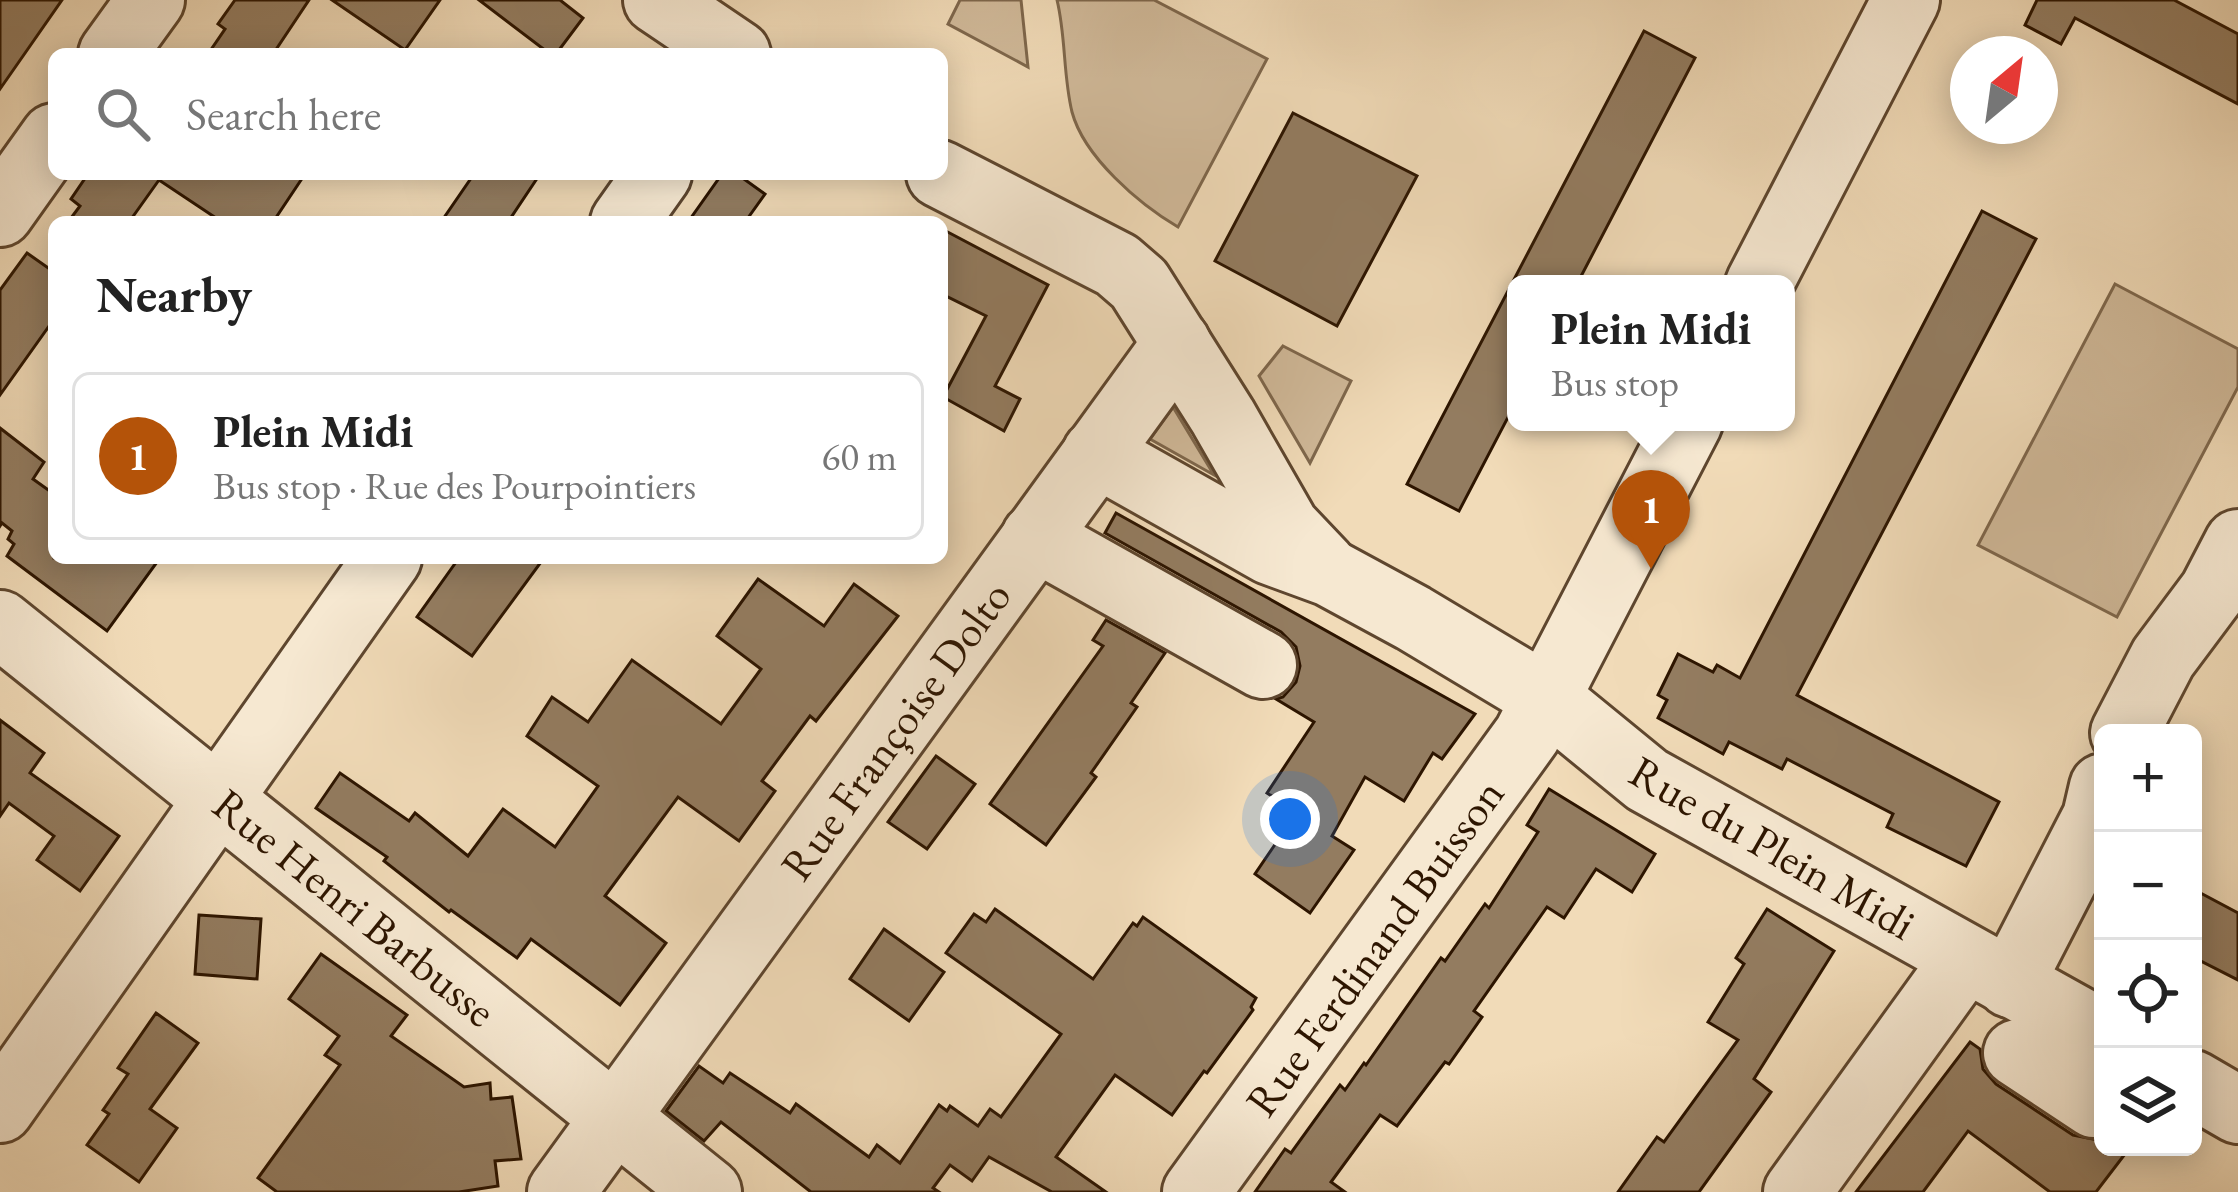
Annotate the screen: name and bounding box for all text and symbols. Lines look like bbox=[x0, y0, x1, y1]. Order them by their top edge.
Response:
north arrow bbox=[1950, 36, 2058, 144]
search box bbox=[48, 48, 948, 180]
icon: search bbox=[90, 81, 156, 147]
text: Search here bbox=[186, 85, 381, 143]
text: Nearby bbox=[96, 261, 252, 327]
popup bbox=[1507, 275, 1795, 431]
text: Plein Midi bbox=[1551, 299, 1751, 357]
text: Bus stop bbox=[1551, 357, 1679, 408]
text: Plein Midi bbox=[213, 402, 413, 460]
text: 1 bbox=[128, 431, 148, 482]
text: 60 m bbox=[821, 431, 897, 482]
text: Bus stop · Rue des Pourpointiers bbox=[213, 460, 696, 511]
pin: 1 bbox=[1612, 470, 1690, 569]
street label: Rue Françoise Dolto bbox=[767, 569, 1023, 891]
map controls bbox=[2094, 724, 2202, 1156]
button: + bbox=[2094, 724, 2202, 832]
street label: Rue du Plein Midi bbox=[1620, 742, 1926, 952]
street label: Rue Ferdinand Buisson bbox=[1232, 767, 1516, 1127]
street label: Rue Henri Barbusse bbox=[201, 775, 509, 1039]
your location bbox=[1260, 789, 1320, 849]
button: − bbox=[2094, 832, 2202, 940]
button: locate bbox=[2094, 940, 2202, 1048]
button: layers bbox=[2094, 1048, 2202, 1156]

